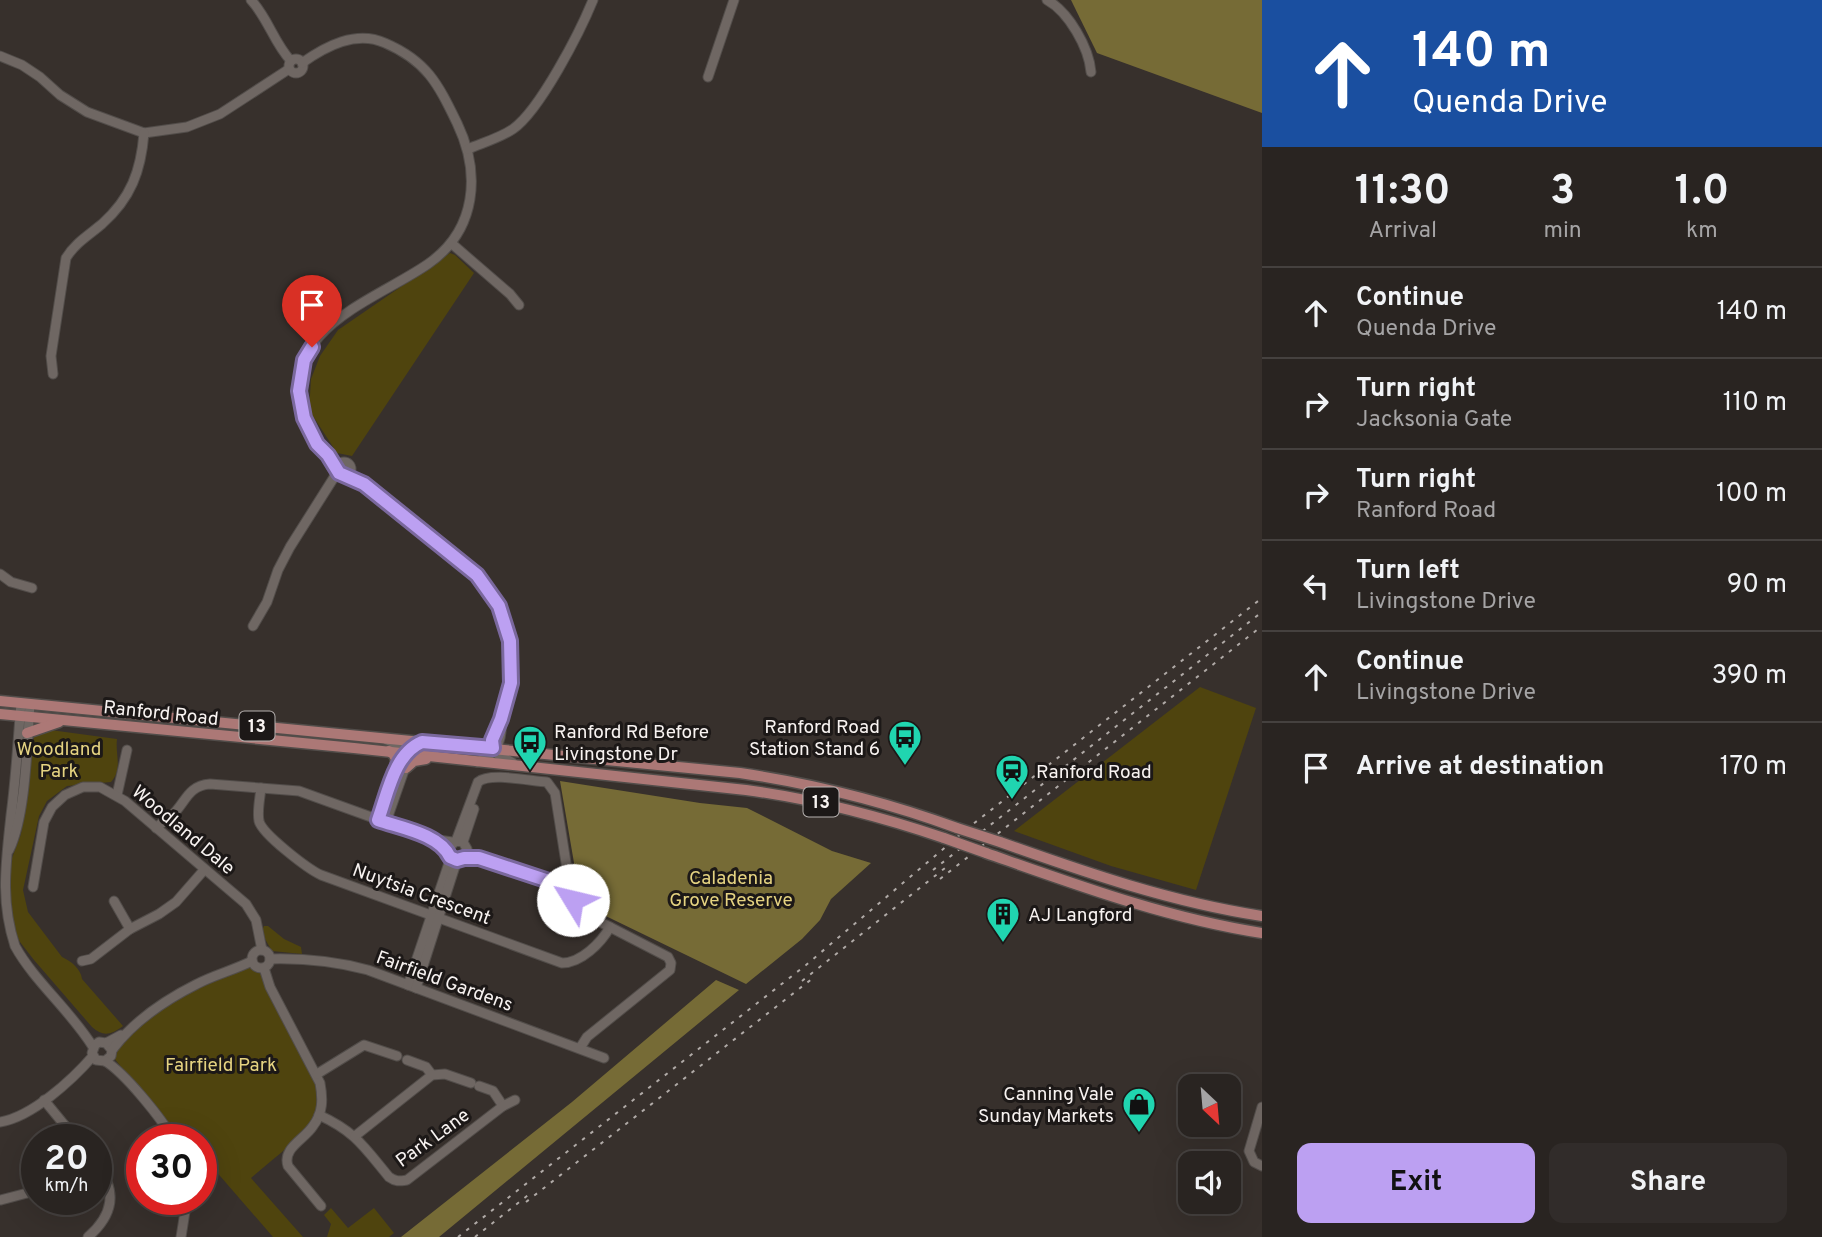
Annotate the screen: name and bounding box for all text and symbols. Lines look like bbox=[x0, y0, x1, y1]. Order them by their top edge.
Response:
text: 140 m bbox=[1412, 23, 1551, 85]
icon: ahead bbox=[1297, 28, 1388, 119]
text: Quenda Drive bbox=[1412, 84, 1607, 124]
text: 11:30 bbox=[1355, 166, 1451, 219]
text: 3 bbox=[1550, 166, 1575, 219]
text: 1.0 bbox=[1674, 166, 1729, 219]
text: Arrival bbox=[1368, 217, 1437, 246]
text: min bbox=[1543, 217, 1582, 246]
text: km bbox=[1686, 217, 1718, 246]
pin bbox=[282, 275, 342, 347]
text: Continue bbox=[1356, 282, 1464, 315]
icon: arrive bbox=[293, 286, 331, 324]
icon: ahead bbox=[1297, 294, 1335, 332]
text: 140 m bbox=[1717, 296, 1787, 329]
text: Quenda Drive bbox=[1356, 315, 1496, 344]
text: Turn right bbox=[1356, 373, 1476, 406]
icon: right bbox=[1297, 385, 1335, 423]
text: 110 m bbox=[1723, 387, 1787, 420]
text: Jacksonia Gate bbox=[1356, 406, 1512, 435]
text: Turn right bbox=[1356, 464, 1476, 497]
icon: right bbox=[1297, 476, 1335, 514]
text: 100 m bbox=[1716, 478, 1787, 511]
text: Ranford Road bbox=[1356, 497, 1496, 526]
text: Turn left bbox=[1356, 555, 1460, 588]
icon: left bbox=[1297, 567, 1335, 605]
text: 90 m bbox=[1727, 569, 1787, 602]
text: Livingstone Drive bbox=[1356, 588, 1536, 617]
text: Continue bbox=[1356, 646, 1464, 679]
icon: ahead bbox=[1297, 658, 1335, 696]
text: 390 m bbox=[1712, 660, 1787, 693]
text: Livingstone Drive bbox=[1356, 679, 1536, 708]
street label: Ranford Road bbox=[102, 696, 220, 732]
road number: 13 bbox=[240, 712, 274, 740]
place label: Ranford Road Station Stand 6 bbox=[749, 716, 880, 762]
bus stop icon: Ranford Road Station Stand 6 bbox=[886, 718, 924, 767]
place label: Ranford Rd Before Livingstone Dr bbox=[554, 721, 709, 767]
bus stop icon: Ranford Rd Before Livingstone Dr bbox=[511, 723, 549, 772]
park label: Woodland Park bbox=[17, 738, 101, 784]
icon: arrive bbox=[1297, 749, 1335, 787]
text: Arrive at destination bbox=[1356, 751, 1604, 784]
text: 170 m bbox=[1720, 751, 1787, 784]
station icon: Ranford Road bbox=[993, 752, 1031, 801]
place label: Ranford Road bbox=[1036, 761, 1152, 785]
street label: Woodland Dale bbox=[126, 780, 239, 881]
road number: 13 bbox=[804, 788, 838, 816]
street label: Nuytsia Crescent bbox=[349, 859, 494, 931]
position arrow bbox=[536, 863, 610, 937]
park label: Caladenia Grove Reserve bbox=[669, 867, 793, 913]
building icon: AJ Langford bbox=[984, 895, 1022, 944]
place label: AJ Langford bbox=[1028, 904, 1132, 928]
street label: Fairfield Gardens bbox=[373, 946, 516, 1018]
park label: Fairfield Park bbox=[165, 1054, 277, 1078]
north arrow bbox=[1178, 1074, 1241, 1138]
map controls bbox=[1178, 1074, 1241, 1214]
place label: Canning Vale Sunday Markets bbox=[978, 1083, 1114, 1129]
shop icon: Canning Vale Sunday Markets bbox=[1120, 1085, 1158, 1134]
street label: Park Lane bbox=[391, 1104, 475, 1174]
speed limit sign: 30 bbox=[126, 1124, 217, 1215]
text: 20 bbox=[44, 1138, 89, 1182]
button: Exit bbox=[1297, 1143, 1535, 1223]
button: Share bbox=[1549, 1143, 1787, 1223]
button: sound bbox=[1178, 1151, 1241, 1214]
text: km/h bbox=[45, 1175, 88, 1198]

